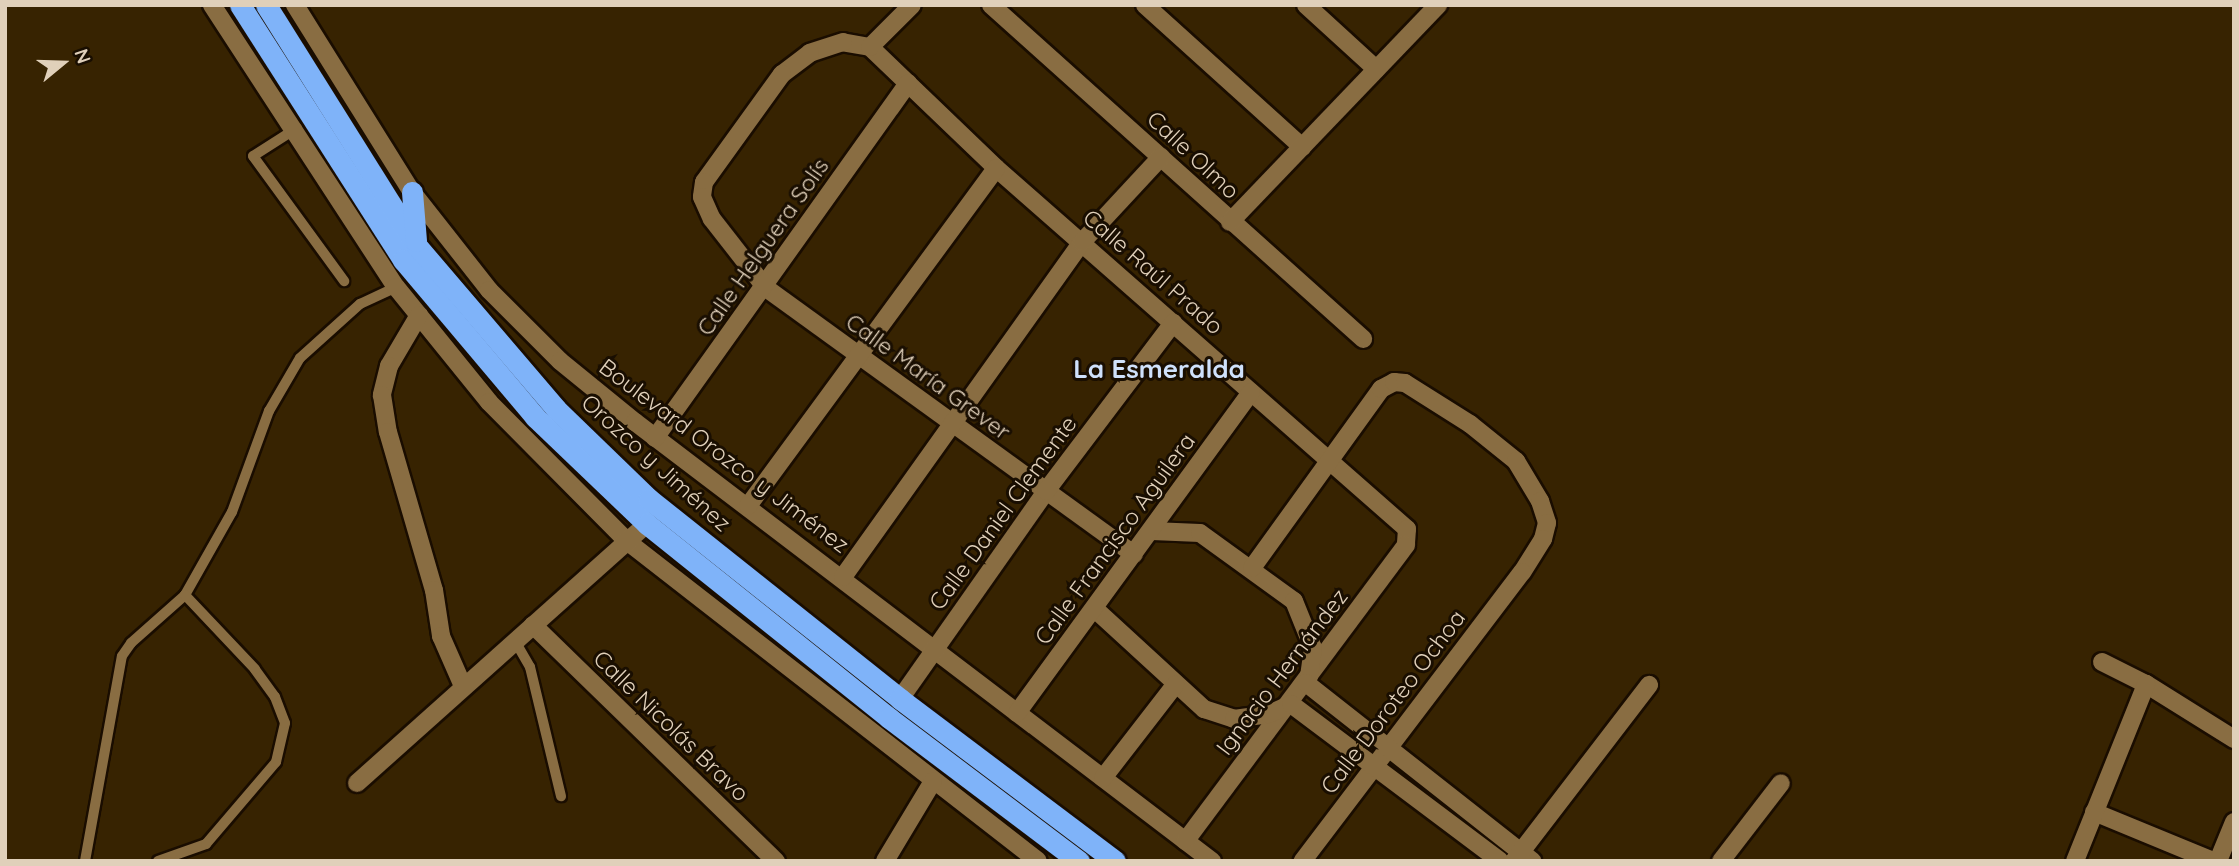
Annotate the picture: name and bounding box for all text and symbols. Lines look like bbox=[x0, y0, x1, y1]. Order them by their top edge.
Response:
north arrow bbox=[28, 28, 98, 98]
text: N bbox=[69, 46, 96, 67]
street label: Calle Olmo bbox=[1141, 105, 1245, 205]
street label: Calle Helguera Solís bbox=[691, 153, 835, 341]
street label: Calle Raúl Prado bbox=[1077, 204, 1229, 340]
street label: Calle María Grever bbox=[840, 308, 1016, 446]
street label: Boulevard Orozco y Jiménez bbox=[594, 353, 854, 559]
district label: La Esmeralda bbox=[1073, 353, 1245, 385]
street label: Orozco y Jiménez bbox=[576, 389, 736, 537]
street label: Calle Daniel Clemente bbox=[923, 411, 1083, 615]
street label: Calle Francisco Aguilera bbox=[1029, 428, 1201, 650]
street label: Ignacio Hernández bbox=[1210, 583, 1354, 761]
street label: Calle Doroteo Ochoa bbox=[1315, 605, 1471, 799]
street label: Calle Nicolás Bravo bbox=[587, 645, 755, 807]

